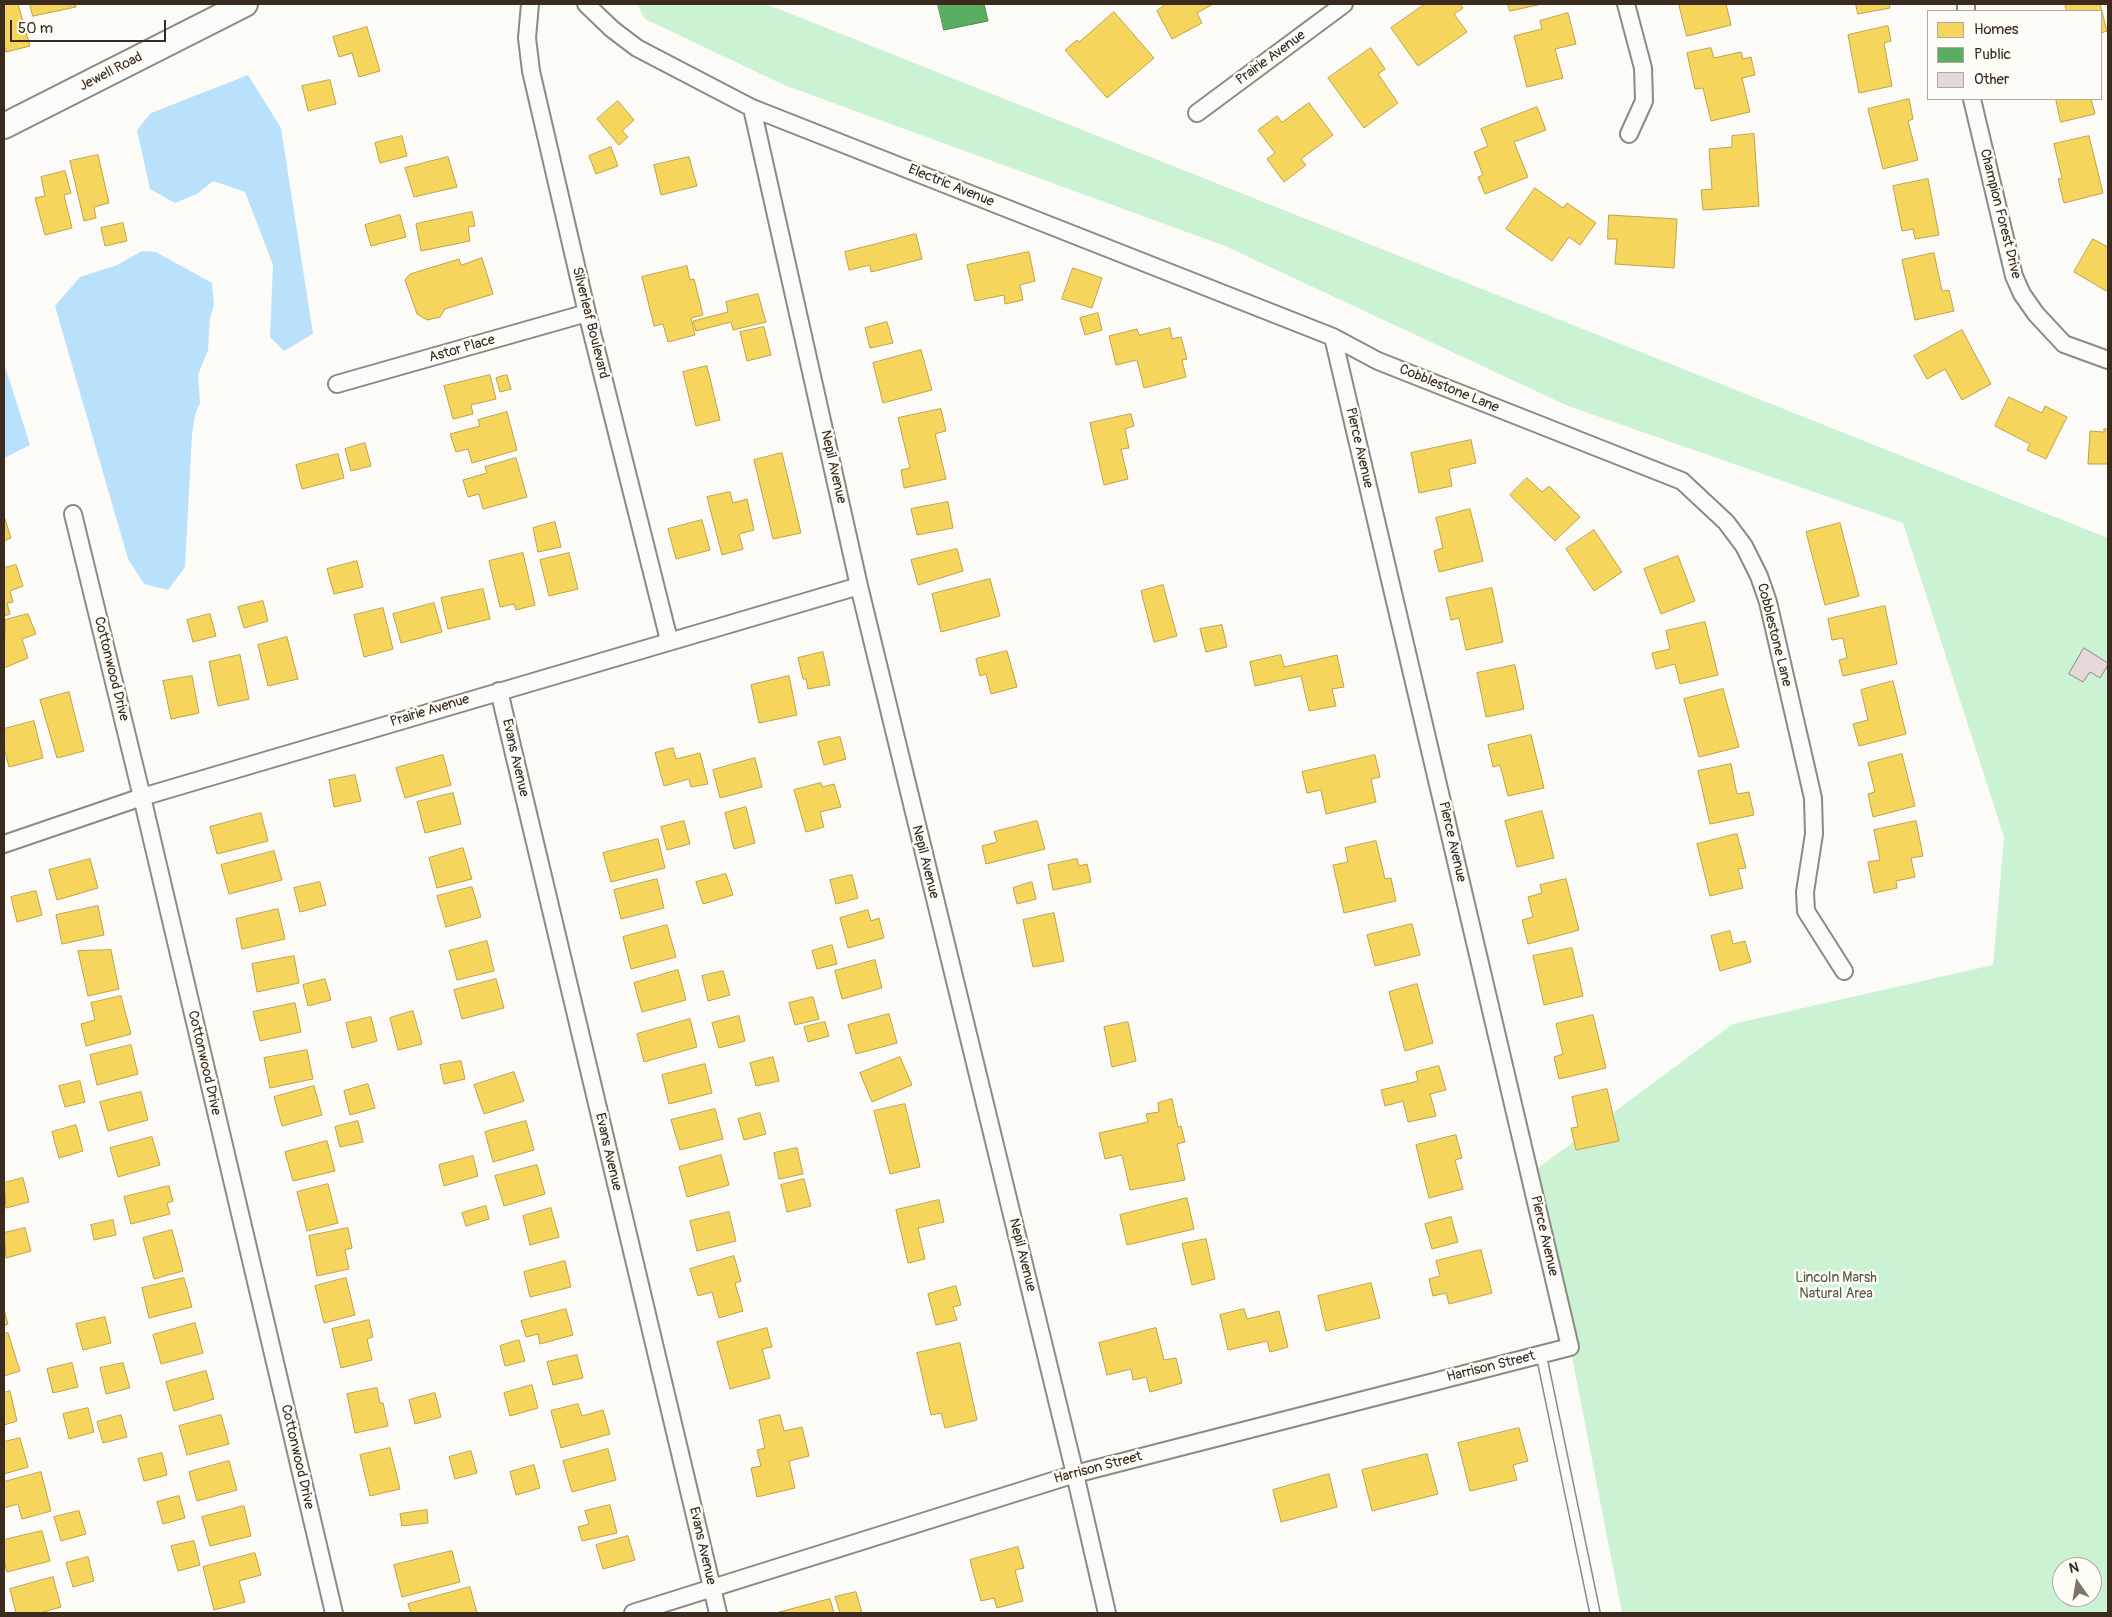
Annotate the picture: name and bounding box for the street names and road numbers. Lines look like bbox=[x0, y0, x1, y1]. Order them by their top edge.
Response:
street label: Prairie Avenue bbox=[1233, 27, 1309, 89]
street label: Jewell Road bbox=[77, 49, 145, 95]
street label: Champion Forest Drive bbox=[1976, 147, 2024, 281]
street label: Electric Avenue bbox=[906, 161, 996, 211]
street label: Silverleaf Boulevard bbox=[568, 265, 612, 381]
street label: Astor Place bbox=[427, 332, 497, 366]
street label: Cobblestone Lane bbox=[1397, 361, 1501, 417]
street label: Pierce Avenue bbox=[1342, 406, 1376, 490]
street label: Nepil Avenue bbox=[816, 429, 850, 505]
street label: Cobblestone Lane bbox=[1753, 581, 1795, 689]
street label: Cottonwood Drive bbox=[90, 615, 132, 723]
street label: Prairie Avenue bbox=[388, 691, 472, 731]
street label: Evans Avenue bbox=[498, 717, 532, 799]
street label: Pierce Avenue bbox=[1435, 800, 1469, 884]
street label: Nepil Avenue bbox=[908, 824, 942, 900]
street label: Cottonwood Drive bbox=[184, 1009, 224, 1117]
street label: Evans Avenue bbox=[591, 1111, 625, 1193]
street label: Pierce Avenue bbox=[1527, 1194, 1561, 1278]
street label: Nepil Avenue bbox=[1005, 1217, 1039, 1293]
street label: Harrison Street bbox=[1445, 1348, 1537, 1386]
street label: Cottonwood Drive bbox=[277, 1403, 317, 1511]
street label: Harrison Street bbox=[1052, 1448, 1144, 1488]
street label: Evans Avenue bbox=[685, 1505, 719, 1587]

